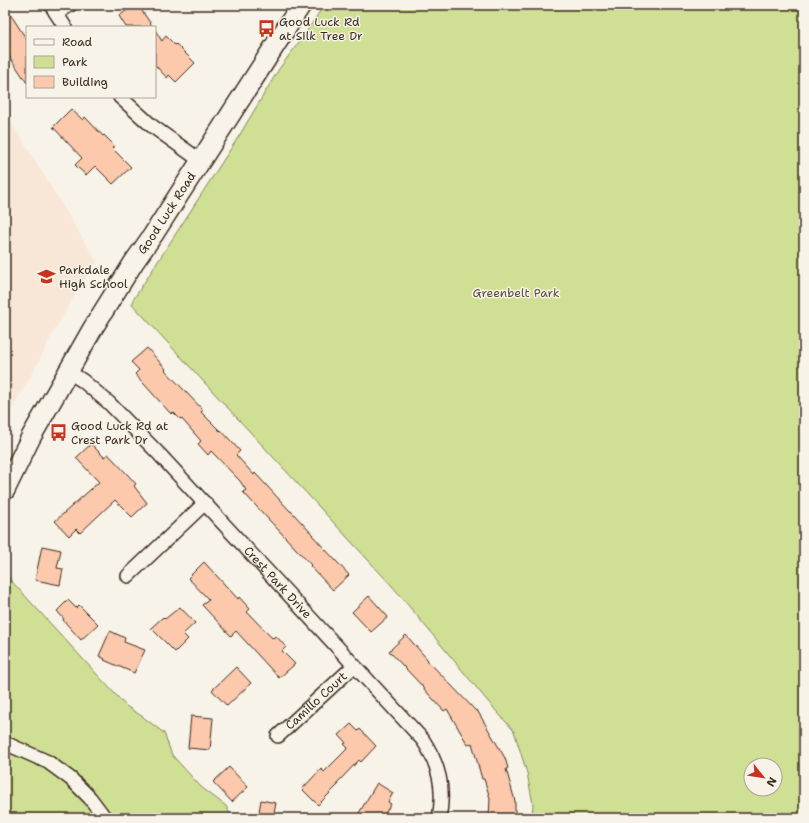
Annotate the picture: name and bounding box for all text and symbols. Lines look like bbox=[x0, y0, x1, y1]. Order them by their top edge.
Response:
place label: Good Luck Rd at Silk Tree Dr bbox=[279, 14, 363, 44]
bus stop icon: Good Luck Rd at Silk Tree Dr bbox=[256, 19, 276, 39]
legend bbox=[26, 26, 156, 98]
text: Road bbox=[62, 34, 93, 50]
text: Park bbox=[62, 54, 88, 70]
text: Building bbox=[62, 74, 108, 90]
street label: Good Luck Road bbox=[134, 169, 200, 257]
place label: Parkdale High School bbox=[59, 262, 128, 292]
school or university icon: Parkdale High School bbox=[36, 267, 56, 287]
park label: Greenbelt Park bbox=[472, 285, 560, 301]
place label: Good Luck Rd at Crest Park Dr bbox=[71, 418, 168, 448]
bus stop icon: Good Luck Rd at Crest Park Dr bbox=[48, 423, 68, 443]
street label: Crest Park Drive bbox=[240, 543, 315, 622]
street label: Camillo Court bbox=[282, 668, 351, 733]
north arrow bbox=[743, 757, 783, 797]
text: N bbox=[762, 774, 780, 790]

